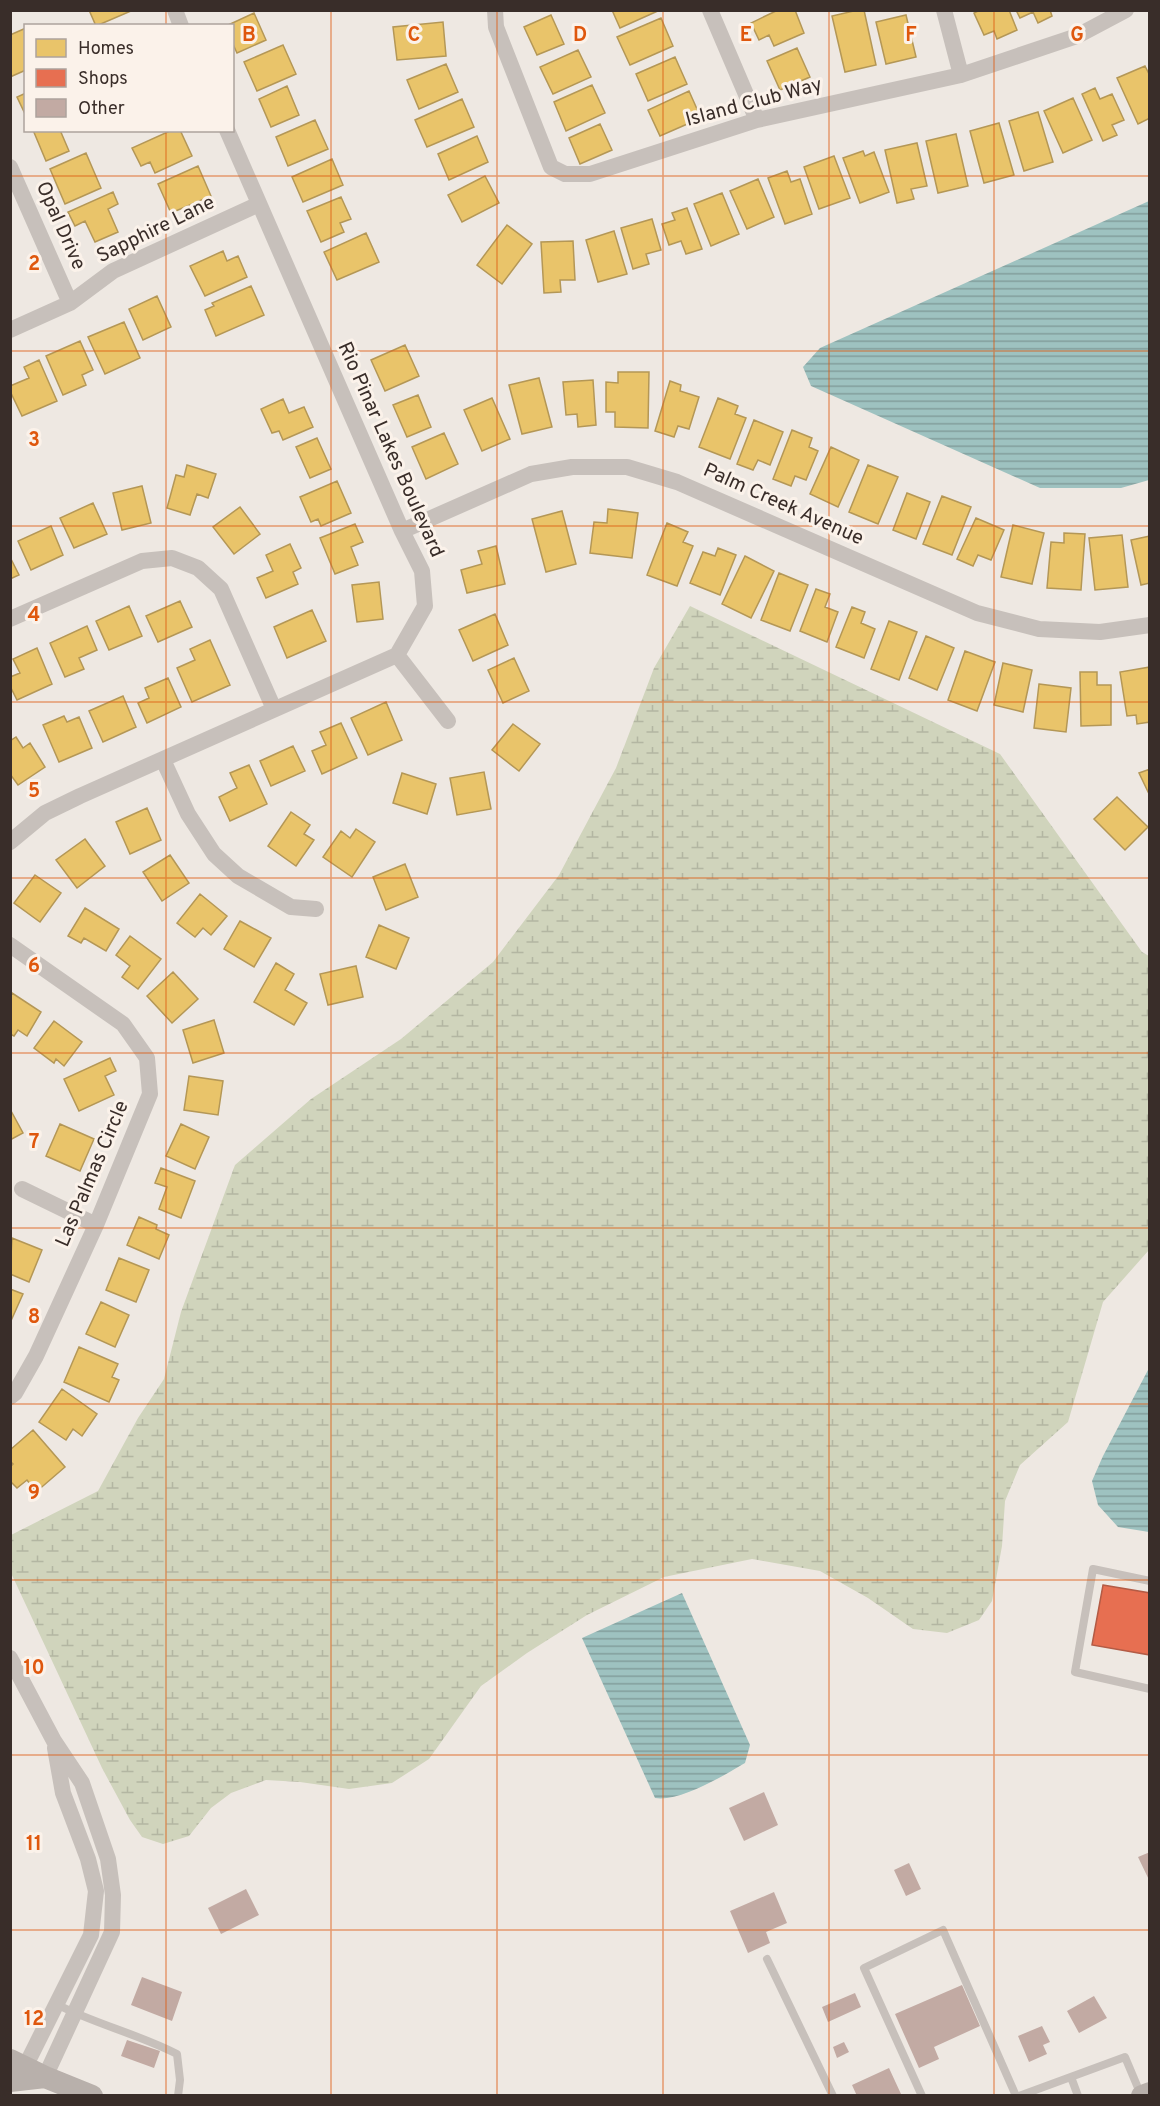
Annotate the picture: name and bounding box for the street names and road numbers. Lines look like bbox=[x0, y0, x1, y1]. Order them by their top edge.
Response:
street label: Island Club Way bbox=[683, 72, 825, 134]
street label: Opal Drive bbox=[29, 178, 91, 274]
street label: Sapphire Lane bbox=[92, 190, 220, 270]
street label: Rio Pinar Lakes Boulevard bbox=[331, 338, 449, 562]
street label: Palm Creek Avenue bbox=[699, 458, 867, 552]
street label: Las Palmas Circle bbox=[50, 1097, 136, 1251]

